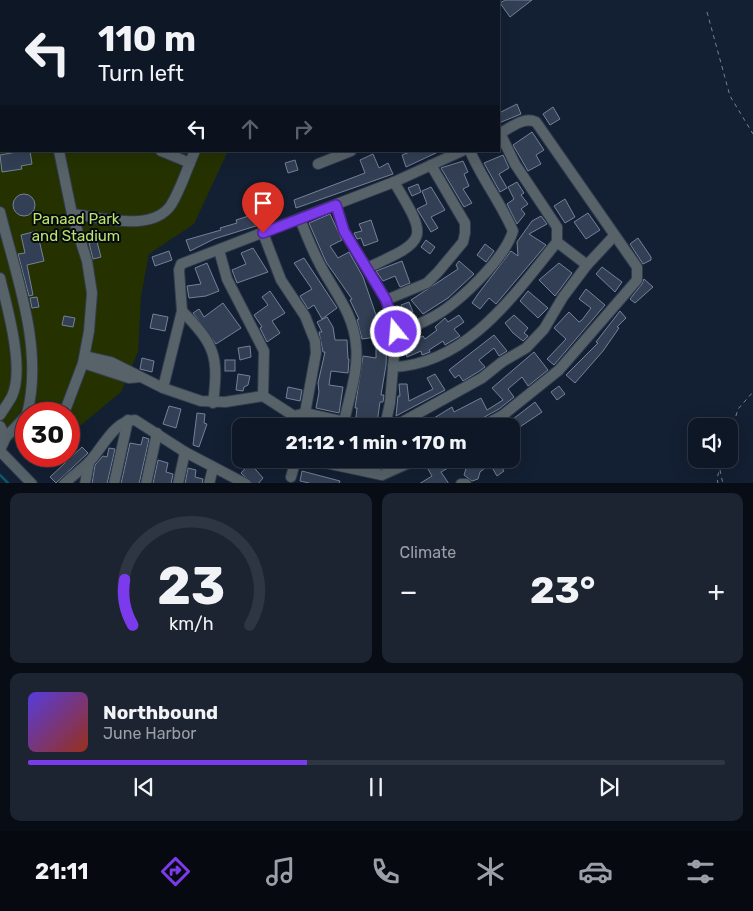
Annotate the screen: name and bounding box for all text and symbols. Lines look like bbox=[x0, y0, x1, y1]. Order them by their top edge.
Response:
text: 110 m bbox=[98, 18, 196, 60]
icon: left bbox=[15, 20, 80, 85]
text: Turn left bbox=[98, 60, 184, 87]
icon: left bbox=[183, 115, 211, 143]
icon: ahead bbox=[236, 115, 264, 143]
icon: right bbox=[289, 115, 317, 143]
pin bbox=[242, 182, 284, 233]
icon: arrive bbox=[249, 189, 277, 217]
park label: Panaad Park and Stadium bbox=[32, 210, 120, 245]
position arrow bbox=[369, 305, 421, 357]
speed limit sign: 30 bbox=[15, 402, 80, 467]
map controls bbox=[688, 418, 738, 468]
button: sound bbox=[688, 418, 738, 468]
text: 21:12 · 1 min · 170 m bbox=[285, 431, 467, 454]
text: Climate bbox=[400, 543, 456, 562]
text: 23 bbox=[157, 555, 225, 617]
text: 23° bbox=[530, 567, 595, 613]
text: − bbox=[400, 575, 418, 608]
text: + bbox=[708, 575, 725, 608]
text: km/h bbox=[168, 613, 213, 634]
text: Northbound bbox=[103, 701, 218, 724]
text: June Harbor bbox=[103, 724, 196, 743]
icon: previous bbox=[130, 773, 158, 801]
icon: pause bbox=[362, 773, 390, 801]
icon: next bbox=[595, 773, 623, 801]
icon: directions bbox=[158, 854, 193, 889]
icon: music bbox=[263, 854, 298, 889]
icon: phone bbox=[368, 854, 403, 889]
icon: climate bbox=[473, 854, 508, 889]
icon: car bbox=[578, 854, 613, 889]
icon: filters bbox=[683, 854, 718, 889]
text: 21:11 bbox=[35, 858, 88, 885]

